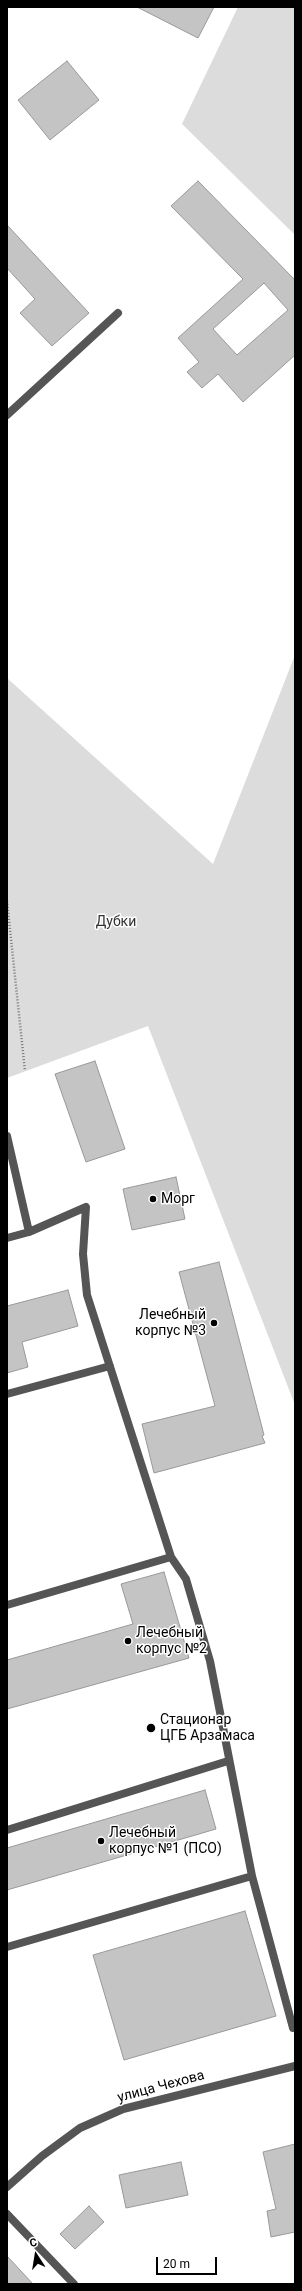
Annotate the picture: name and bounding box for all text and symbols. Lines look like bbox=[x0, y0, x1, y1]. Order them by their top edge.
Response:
park label: Дубки bbox=[96, 914, 136, 930]
place label: Морг bbox=[161, 1191, 195, 1207]
marker: Морг bbox=[148, 1194, 158, 1204]
place label: Лечебный корпус №3 bbox=[135, 1307, 206, 1340]
marker: Лечебный корпус №3 bbox=[209, 1318, 219, 1328]
place label: Лечебный корпус №2 bbox=[136, 1625, 207, 1658]
marker: Лечебный корпус №2 bbox=[123, 1636, 133, 1646]
place label: Стационар ЦГБ Арзамаса bbox=[160, 1712, 255, 1744]
marker: Стационар ЦГБ Арзамаса bbox=[145, 1722, 157, 1734]
place label: Лечебный корпус №1 (ПСО) bbox=[109, 1825, 222, 1858]
marker: Лечебный корпус №1 (ПСО) bbox=[96, 1836, 106, 1846]
street label: улица Чехова bbox=[116, 2067, 206, 2107]
north arrow bbox=[16, 2235, 56, 2275]
text: С bbox=[29, 2236, 38, 2250]
scale bar bbox=[158, 2249, 219, 2275]
text: 20 m bbox=[163, 2257, 190, 2271]

